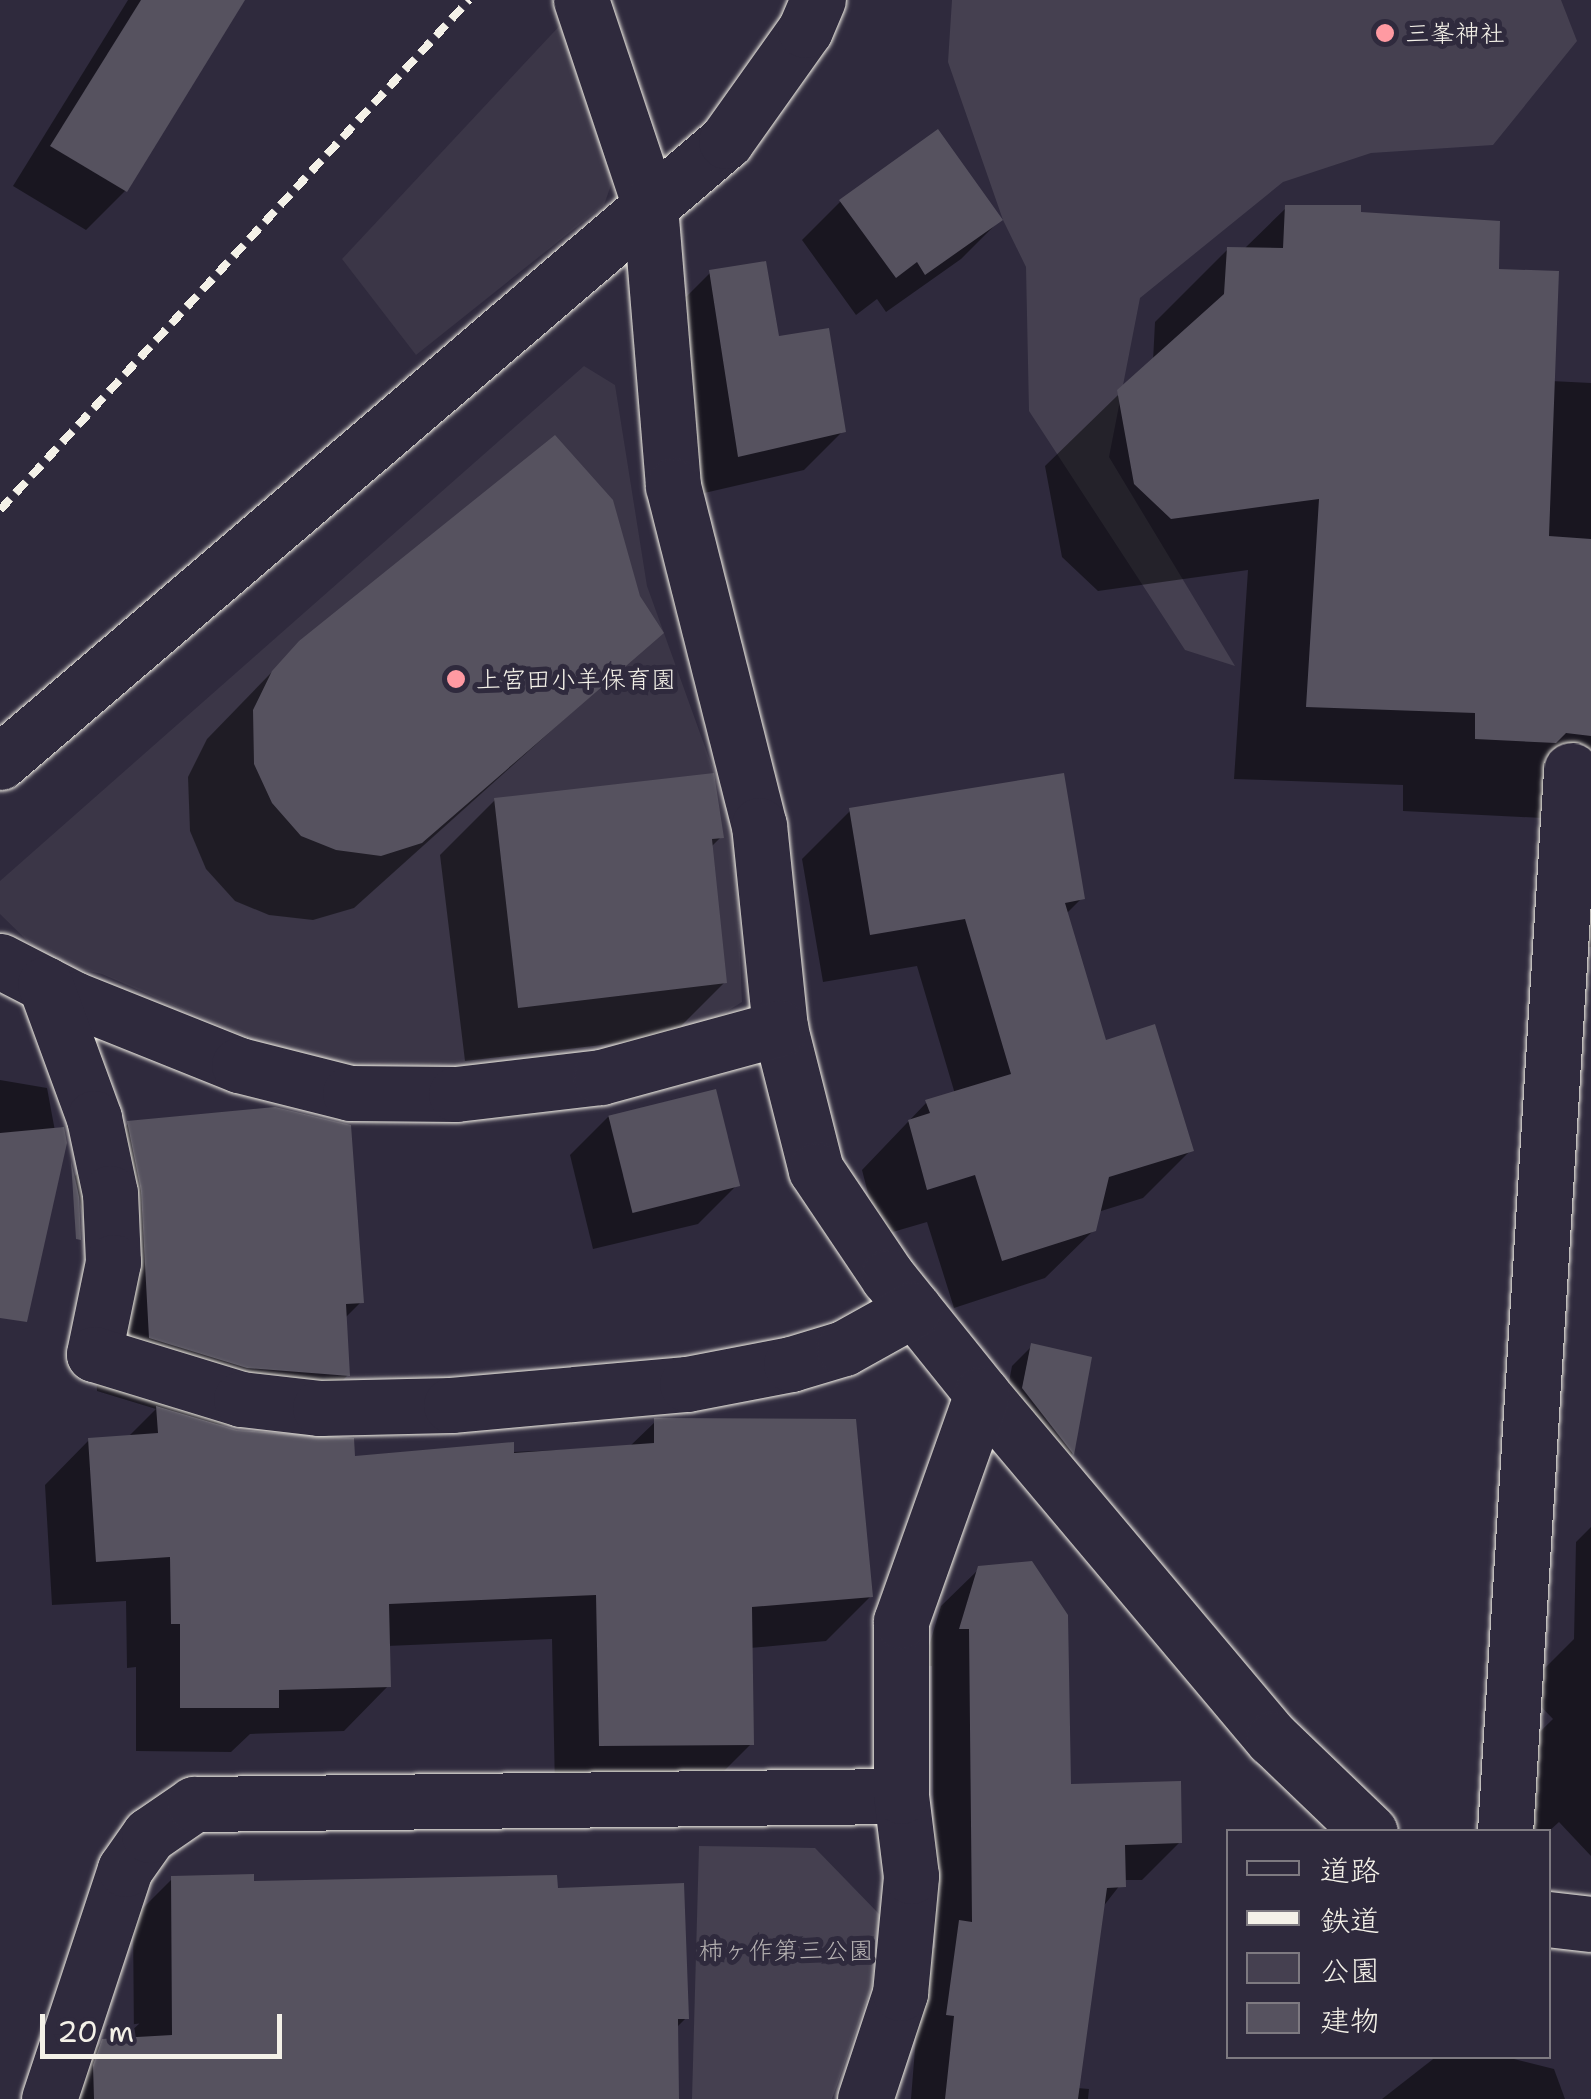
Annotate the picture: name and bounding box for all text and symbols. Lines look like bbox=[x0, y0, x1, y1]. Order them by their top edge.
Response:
place label: 三峯神社 bbox=[1405, 18, 1505, 48]
marker: 三峯神社 bbox=[1374, 22, 1396, 44]
place label: 上宮田小羊保育園 bbox=[476, 664, 676, 694]
marker: 上宮田小羊保育園 bbox=[445, 668, 467, 690]
legend bbox=[1226, 1829, 1551, 2059]
text: 道路 bbox=[1320, 1850, 1380, 1891]
text: 鉄道 bbox=[1320, 1900, 1380, 1941]
park label: 柿ヶ作第三公園 bbox=[699, 1935, 873, 1965]
text: 公園 bbox=[1320, 1950, 1380, 1991]
scale bar bbox=[45, 1994, 288, 2056]
text: 建物 bbox=[1320, 2000, 1380, 2041]
text: 20 m bbox=[57, 2011, 134, 2052]

